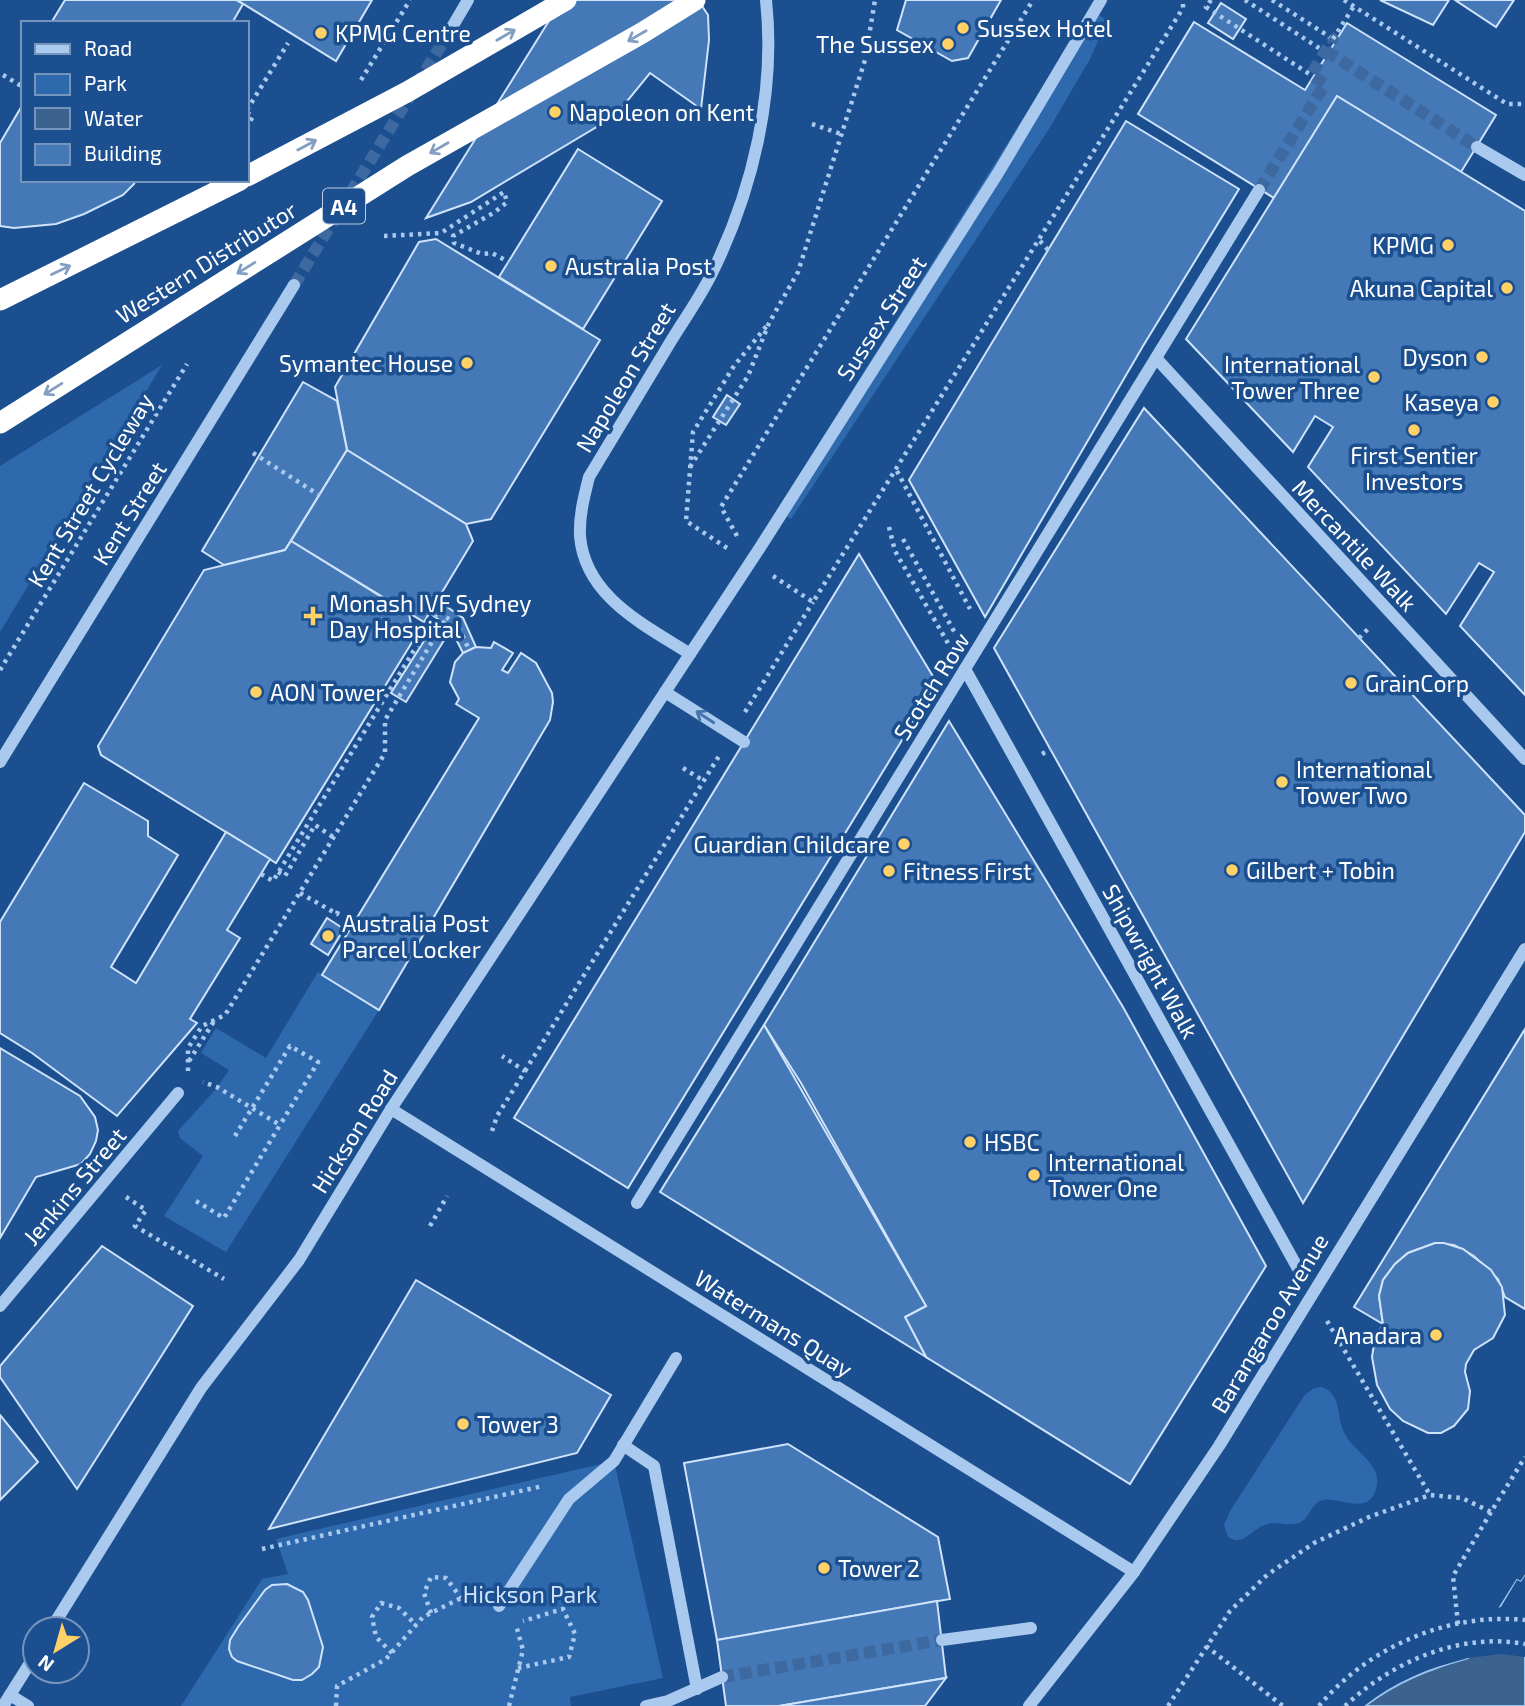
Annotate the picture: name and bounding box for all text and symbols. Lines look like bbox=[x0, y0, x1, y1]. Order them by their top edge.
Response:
place label: Sussex Hotel bbox=[977, 14, 1113, 42]
place label: KPMG Centre bbox=[335, 19, 471, 47]
marker: Sussex Hotel bbox=[955, 20, 971, 36]
legend bbox=[21, 21, 248, 182]
marker: KPMG Centre bbox=[313, 25, 329, 41]
one-way arrow bbox=[496, 27, 516, 41]
one-way arrow bbox=[627, 29, 647, 43]
place label: The Sussex bbox=[816, 30, 934, 58]
text: Road bbox=[84, 35, 132, 60]
marker: The Sussex bbox=[940, 36, 956, 52]
text: Park bbox=[84, 70, 127, 95]
place label: Napoleon on Kent bbox=[569, 98, 755, 126]
marker: Napoleon on Kent bbox=[547, 104, 563, 120]
text: Water bbox=[84, 105, 143, 130]
one-way arrow bbox=[296, 137, 317, 151]
text: Building bbox=[84, 140, 162, 165]
one-way arrow bbox=[429, 142, 450, 155]
road number: A4 bbox=[323, 188, 365, 224]
street label: Western Distributor bbox=[110, 195, 302, 329]
place label: KPMG bbox=[1372, 231, 1434, 259]
marker: KPMG bbox=[1440, 237, 1456, 253]
street label: Sussex Street bbox=[830, 250, 932, 386]
place label: Australia Post bbox=[565, 252, 712, 280]
marker: Australia Post bbox=[543, 258, 559, 274]
one-way arrow bbox=[236, 261, 256, 275]
one-way arrow bbox=[50, 262, 71, 276]
place label: Akuna Capital bbox=[1350, 274, 1493, 302]
marker: Akuna Capital bbox=[1499, 280, 1515, 296]
street label: Napoleon Street bbox=[569, 297, 681, 457]
place label: Dyson bbox=[1402, 343, 1468, 371]
place label: Symantec House bbox=[279, 349, 453, 377]
marker: Dyson bbox=[1474, 349, 1490, 365]
place label: International Tower Three bbox=[1224, 350, 1360, 404]
marker: Symantec House bbox=[459, 355, 475, 371]
marker: International Tower Three bbox=[1366, 369, 1382, 385]
one-way arrow bbox=[44, 383, 64, 397]
street label: Kent Street Cycleway bbox=[21, 388, 159, 592]
place label: Kaseya bbox=[1404, 388, 1479, 416]
marker: Kaseya bbox=[1485, 394, 1501, 410]
marker: First Sentier Investors bbox=[1406, 422, 1422, 438]
place label: First Sentier Investors bbox=[1350, 441, 1478, 495]
street label: Kent Street bbox=[86, 456, 172, 570]
street label: Mercantile Walk bbox=[1287, 473, 1423, 617]
place label: Monash IVF Sydney Day Hospital bbox=[329, 589, 531, 643]
marker: Monash IVF Sydney Day Hospital bbox=[303, 606, 323, 626]
street label: Scotch Row bbox=[887, 627, 975, 745]
place label: GrainCorp bbox=[1365, 669, 1469, 697]
marker: GrainCorp bbox=[1343, 675, 1359, 691]
place label: AON Tower bbox=[270, 678, 385, 706]
marker: AON Tower bbox=[248, 684, 264, 700]
one-way arrow bbox=[695, 709, 715, 723]
place label: International Tower Two bbox=[1296, 755, 1432, 809]
marker: International Tower Two bbox=[1274, 774, 1290, 790]
place label: Guardian Childcare bbox=[693, 830, 890, 858]
marker: Guardian Childcare bbox=[896, 836, 912, 852]
place label: Gilbert + Tobin bbox=[1246, 856, 1395, 884]
place label: Fitness First bbox=[903, 857, 1032, 885]
marker: Gilbert + Tobin bbox=[1224, 862, 1240, 878]
marker: Fitness First bbox=[881, 863, 897, 879]
street label: Shipwright Walk bbox=[1097, 879, 1205, 1043]
place label: Australia Post Parcel Locker bbox=[342, 909, 489, 963]
marker: Australia Post Parcel Locker bbox=[320, 928, 336, 944]
street label: Hickson Road bbox=[305, 1064, 403, 1198]
street label: Jenkins Street bbox=[17, 1121, 131, 1251]
place label: HSBC bbox=[984, 1128, 1040, 1156]
marker: HSBC bbox=[962, 1134, 978, 1150]
place label: International Tower One bbox=[1048, 1148, 1184, 1202]
marker: International Tower One bbox=[1026, 1167, 1042, 1183]
street label: Barangaroo Avenue bbox=[1204, 1228, 1334, 1418]
street label: Watermans Quay bbox=[690, 1263, 858, 1383]
place label: Anadara bbox=[1334, 1321, 1422, 1349]
marker: Anadara bbox=[1428, 1327, 1444, 1343]
place label: Tower 3 bbox=[477, 1410, 559, 1438]
marker: Tower 3 bbox=[455, 1416, 471, 1432]
place label: Tower 2 bbox=[838, 1554, 920, 1582]
marker: Tower 2 bbox=[816, 1560, 832, 1576]
park label: Hickson Park bbox=[463, 1580, 597, 1608]
north arrow bbox=[21, 1615, 91, 1685]
text: N bbox=[33, 1651, 58, 1677]

